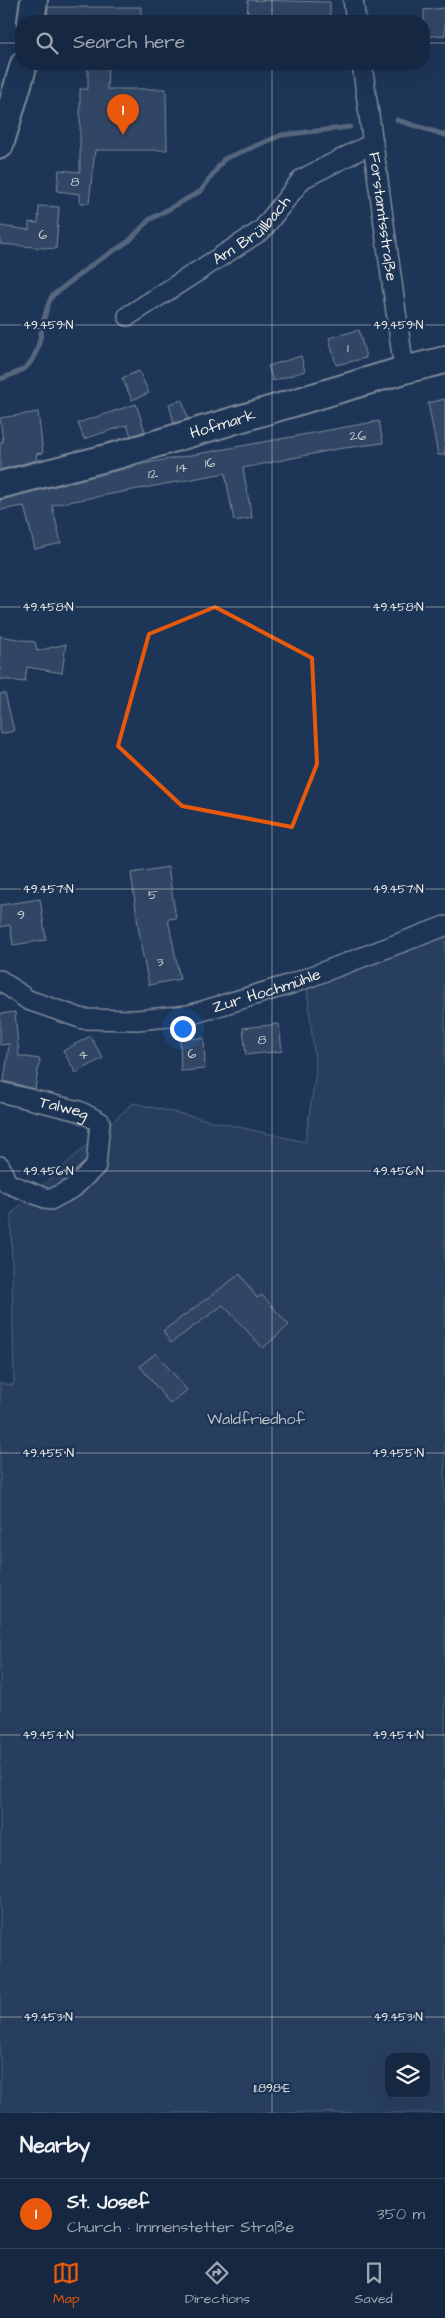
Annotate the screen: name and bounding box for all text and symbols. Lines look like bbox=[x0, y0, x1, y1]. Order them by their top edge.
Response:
search box bbox=[15, 15, 430, 70]
icon: search bbox=[33, 29, 61, 57]
text: Search here bbox=[73, 29, 185, 56]
pin: 1 bbox=[107, 94, 139, 135]
street label: Forstamtsstraße bbox=[363, 151, 403, 283]
house number: 8 bbox=[70, 172, 80, 192]
street label: Am Brüllbach bbox=[208, 191, 296, 270]
house number: 6 bbox=[39, 225, 48, 245]
text: 49.459°N bbox=[23, 317, 74, 334]
text: 49.459°N bbox=[373, 317, 424, 334]
house number: 1 bbox=[347, 338, 349, 358]
street label: Hofmark bbox=[187, 404, 258, 444]
house number: 26 bbox=[350, 426, 367, 446]
house number: 16 bbox=[205, 453, 216, 473]
house number: 14 bbox=[176, 458, 188, 478]
house number: 12 bbox=[148, 464, 158, 484]
text: 49.458°N bbox=[22, 599, 74, 616]
text: 49.458°N bbox=[372, 599, 424, 616]
text: 49.457°N bbox=[23, 881, 74, 898]
text: 49.457°N bbox=[373, 881, 424, 898]
house number: 5 bbox=[148, 885, 158, 905]
house number: 9 bbox=[17, 905, 25, 925]
house number: 3 bbox=[156, 952, 164, 972]
street label: Zur Hochmühle bbox=[210, 963, 324, 1018]
your location bbox=[170, 1016, 196, 1042]
house number: 8 bbox=[257, 1030, 267, 1050]
house number: 6 bbox=[188, 1044, 197, 1064]
house number: 4 bbox=[78, 1045, 88, 1065]
street label: Talweg bbox=[37, 1091, 93, 1126]
text: 49.456°N bbox=[22, 1163, 74, 1180]
text: 49.456°N bbox=[372, 1163, 424, 1180]
park label: Waldfriedhof bbox=[207, 1408, 305, 1430]
text: 49.455°N bbox=[22, 1445, 74, 1462]
text: 49.455°N bbox=[372, 1445, 424, 1462]
text: 49.454°N bbox=[22, 1727, 74, 1744]
text: 49.454°N bbox=[372, 1727, 424, 1744]
text: 49.453°N bbox=[23, 2009, 73, 2026]
text: 49.453°N bbox=[373, 2009, 423, 2026]
map controls bbox=[385, 2053, 430, 2098]
button: layers bbox=[385, 2053, 430, 2098]
text: 11.898°E bbox=[254, 2080, 290, 2097]
text: Nearby bbox=[20, 2131, 90, 2160]
text: St. Josef bbox=[67, 2189, 149, 2216]
text: 1 bbox=[35, 2203, 37, 2225]
text: 350 m bbox=[377, 2203, 425, 2225]
text: Church · Immenstetter Straße bbox=[67, 2216, 294, 2238]
tab: Map bbox=[52, 2259, 80, 2309]
tab: Directions bbox=[185, 2259, 250, 2309]
tab: Saved bbox=[355, 2259, 393, 2309]

